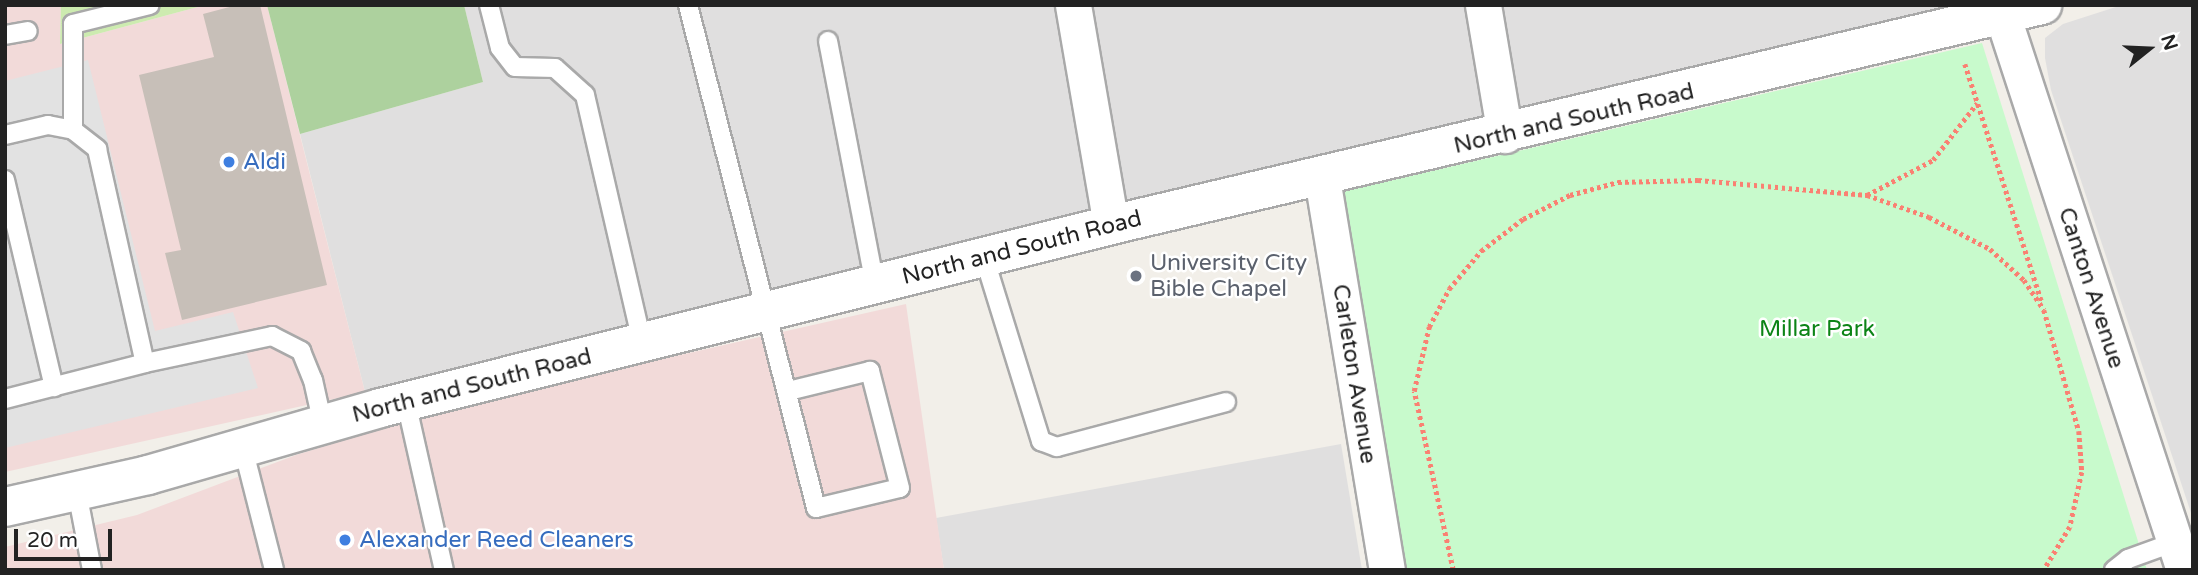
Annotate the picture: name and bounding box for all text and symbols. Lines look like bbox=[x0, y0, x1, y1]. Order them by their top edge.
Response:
north arrow bbox=[2114, 14, 2184, 84]
text: N bbox=[2156, 32, 2182, 53]
street label: North and South Road bbox=[1451, 78, 1697, 160]
place label: Aldi bbox=[243, 148, 286, 176]
marker: Aldi bbox=[221, 154, 237, 170]
street label: Canton Avenue bbox=[2052, 204, 2130, 372]
street label: North and South Road bbox=[899, 205, 1145, 291]
place label: University City Bible Chapel bbox=[1150, 249, 1307, 303]
marker: University City Bible Chapel bbox=[1128, 268, 1144, 284]
street label: Carleton Avenue bbox=[1326, 282, 1382, 466]
park label: Millar Park bbox=[1759, 315, 1875, 343]
street label: North and South Road bbox=[349, 343, 595, 429]
scale bar bbox=[18, 516, 116, 560]
place label: Alexander Reed Cleaners bbox=[359, 526, 634, 554]
text: 20 m bbox=[27, 528, 78, 553]
marker: Alexander Reed Cleaners bbox=[337, 532, 353, 548]

